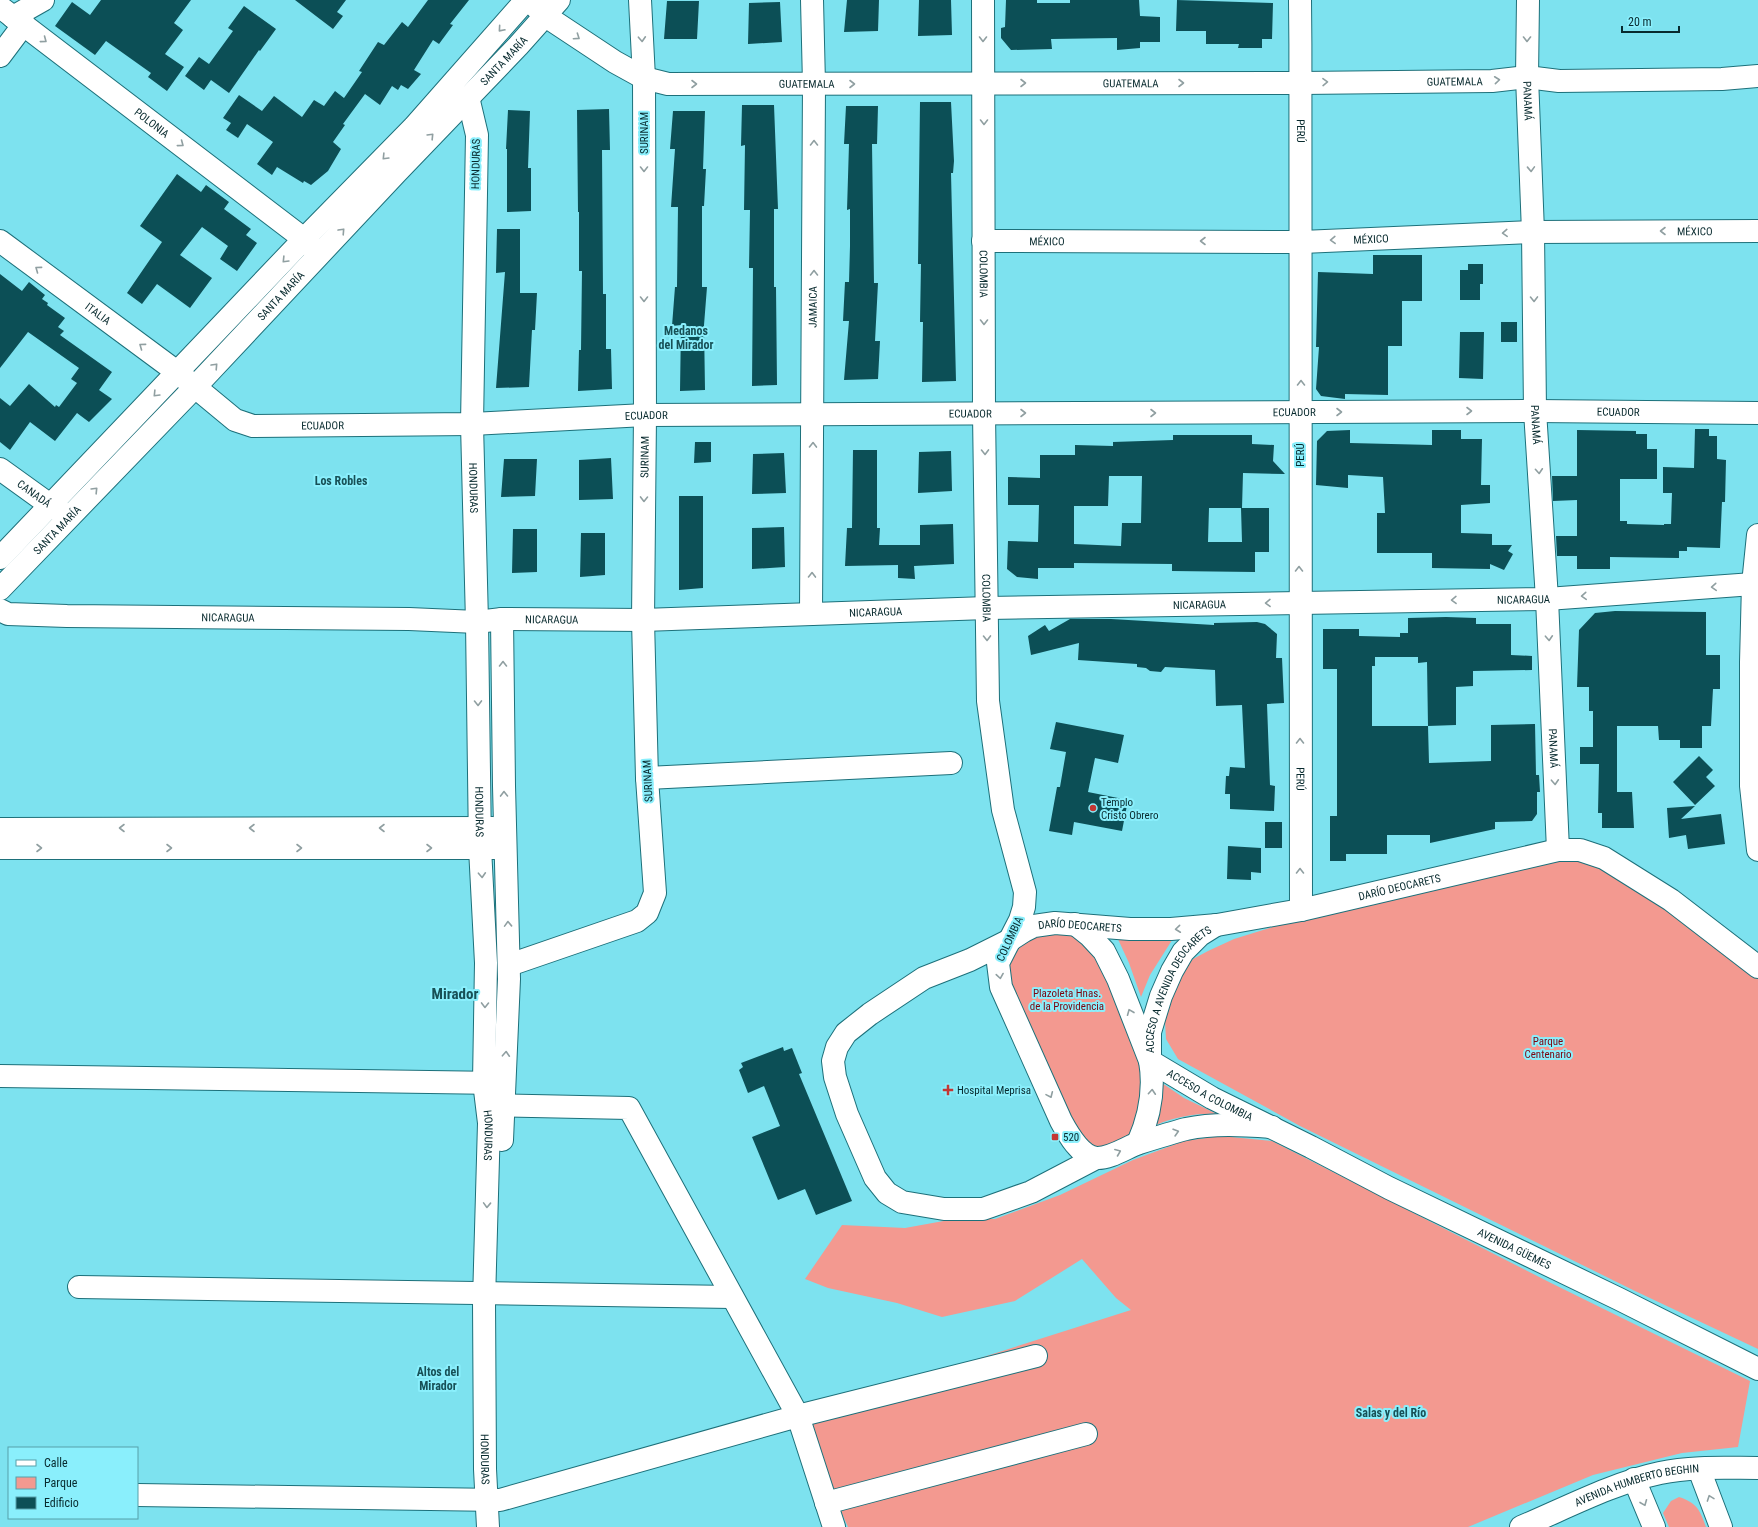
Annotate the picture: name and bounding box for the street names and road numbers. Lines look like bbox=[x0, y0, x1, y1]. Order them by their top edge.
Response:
street label: SANTA MARÍA bbox=[477, 33, 531, 88]
street label: GUATEMALA bbox=[1427, 75, 1483, 88]
street label: GUATEMALA bbox=[779, 77, 835, 90]
street label: GUATEMALA bbox=[1103, 77, 1159, 90]
street label: PANAMÁ bbox=[1521, 81, 1535, 122]
street label: POLONIA bbox=[132, 105, 172, 141]
street label: SURINAM bbox=[638, 112, 651, 154]
street label: PERÚ bbox=[1294, 119, 1307, 143]
street label: HONDURAS bbox=[469, 138, 483, 189]
street label: MÉXICO bbox=[1677, 225, 1713, 238]
street label: MÉXICO bbox=[1353, 232, 1389, 246]
street label: MÉXICO bbox=[1029, 235, 1065, 248]
street label: COLOMBIA bbox=[977, 250, 990, 299]
street label: SANTA MARÍA bbox=[255, 268, 307, 323]
street label: JAMAICA bbox=[806, 285, 819, 328]
street label: ITALIA bbox=[83, 300, 114, 328]
street label: ECUADOR bbox=[1273, 405, 1316, 419]
street label: PANAMÁ bbox=[1528, 405, 1544, 446]
street label: ECUADOR bbox=[1597, 405, 1640, 418]
street label: ECUADOR bbox=[949, 407, 992, 420]
street label: ECUADOR bbox=[625, 408, 668, 423]
street label: ECUADOR bbox=[301, 419, 344, 432]
street label: SURINAM bbox=[638, 436, 651, 478]
street label: PERÚ bbox=[1294, 443, 1307, 467]
street label: HONDURAS bbox=[466, 462, 481, 514]
street label: CANADÁ bbox=[15, 477, 54, 510]
street label: SANTA MARÍA bbox=[30, 502, 84, 557]
street label: COLOMBIA bbox=[980, 574, 993, 623]
street label: NICARAGUA bbox=[1497, 592, 1551, 606]
street label: NICARAGUA bbox=[1173, 598, 1227, 612]
street label: NICARAGUA bbox=[849, 604, 903, 619]
street label: NICARAGUA bbox=[201, 611, 255, 624]
street label: NICARAGUA bbox=[525, 613, 579, 626]
street label: PANAMÁ bbox=[1546, 728, 1561, 769]
street label: SURINAM bbox=[640, 760, 656, 802]
street label: PERÚ bbox=[1294, 767, 1307, 791]
street label: HONDURAS bbox=[473, 786, 486, 838]
street label: DARÍO DEOCARETS bbox=[1357, 871, 1442, 903]
street label: COLOMBIA bbox=[994, 914, 1026, 963]
street label: DARÍO DEOCARETS bbox=[1037, 916, 1123, 935]
street label: ACCESO A AVENIDA DEOCARETS bbox=[1143, 923, 1214, 1053]
street label: ACCESO A COLOMBIA bbox=[1165, 1066, 1256, 1124]
street label: HONDURAS bbox=[481, 1109, 496, 1161]
street label: AVENIDA GÜEMES bbox=[1476, 1225, 1553, 1272]
street label: HONDURAS bbox=[478, 1434, 492, 1485]
street label: AVENIDA HUMBERTO BEGHIN bbox=[1573, 1462, 1699, 1509]

